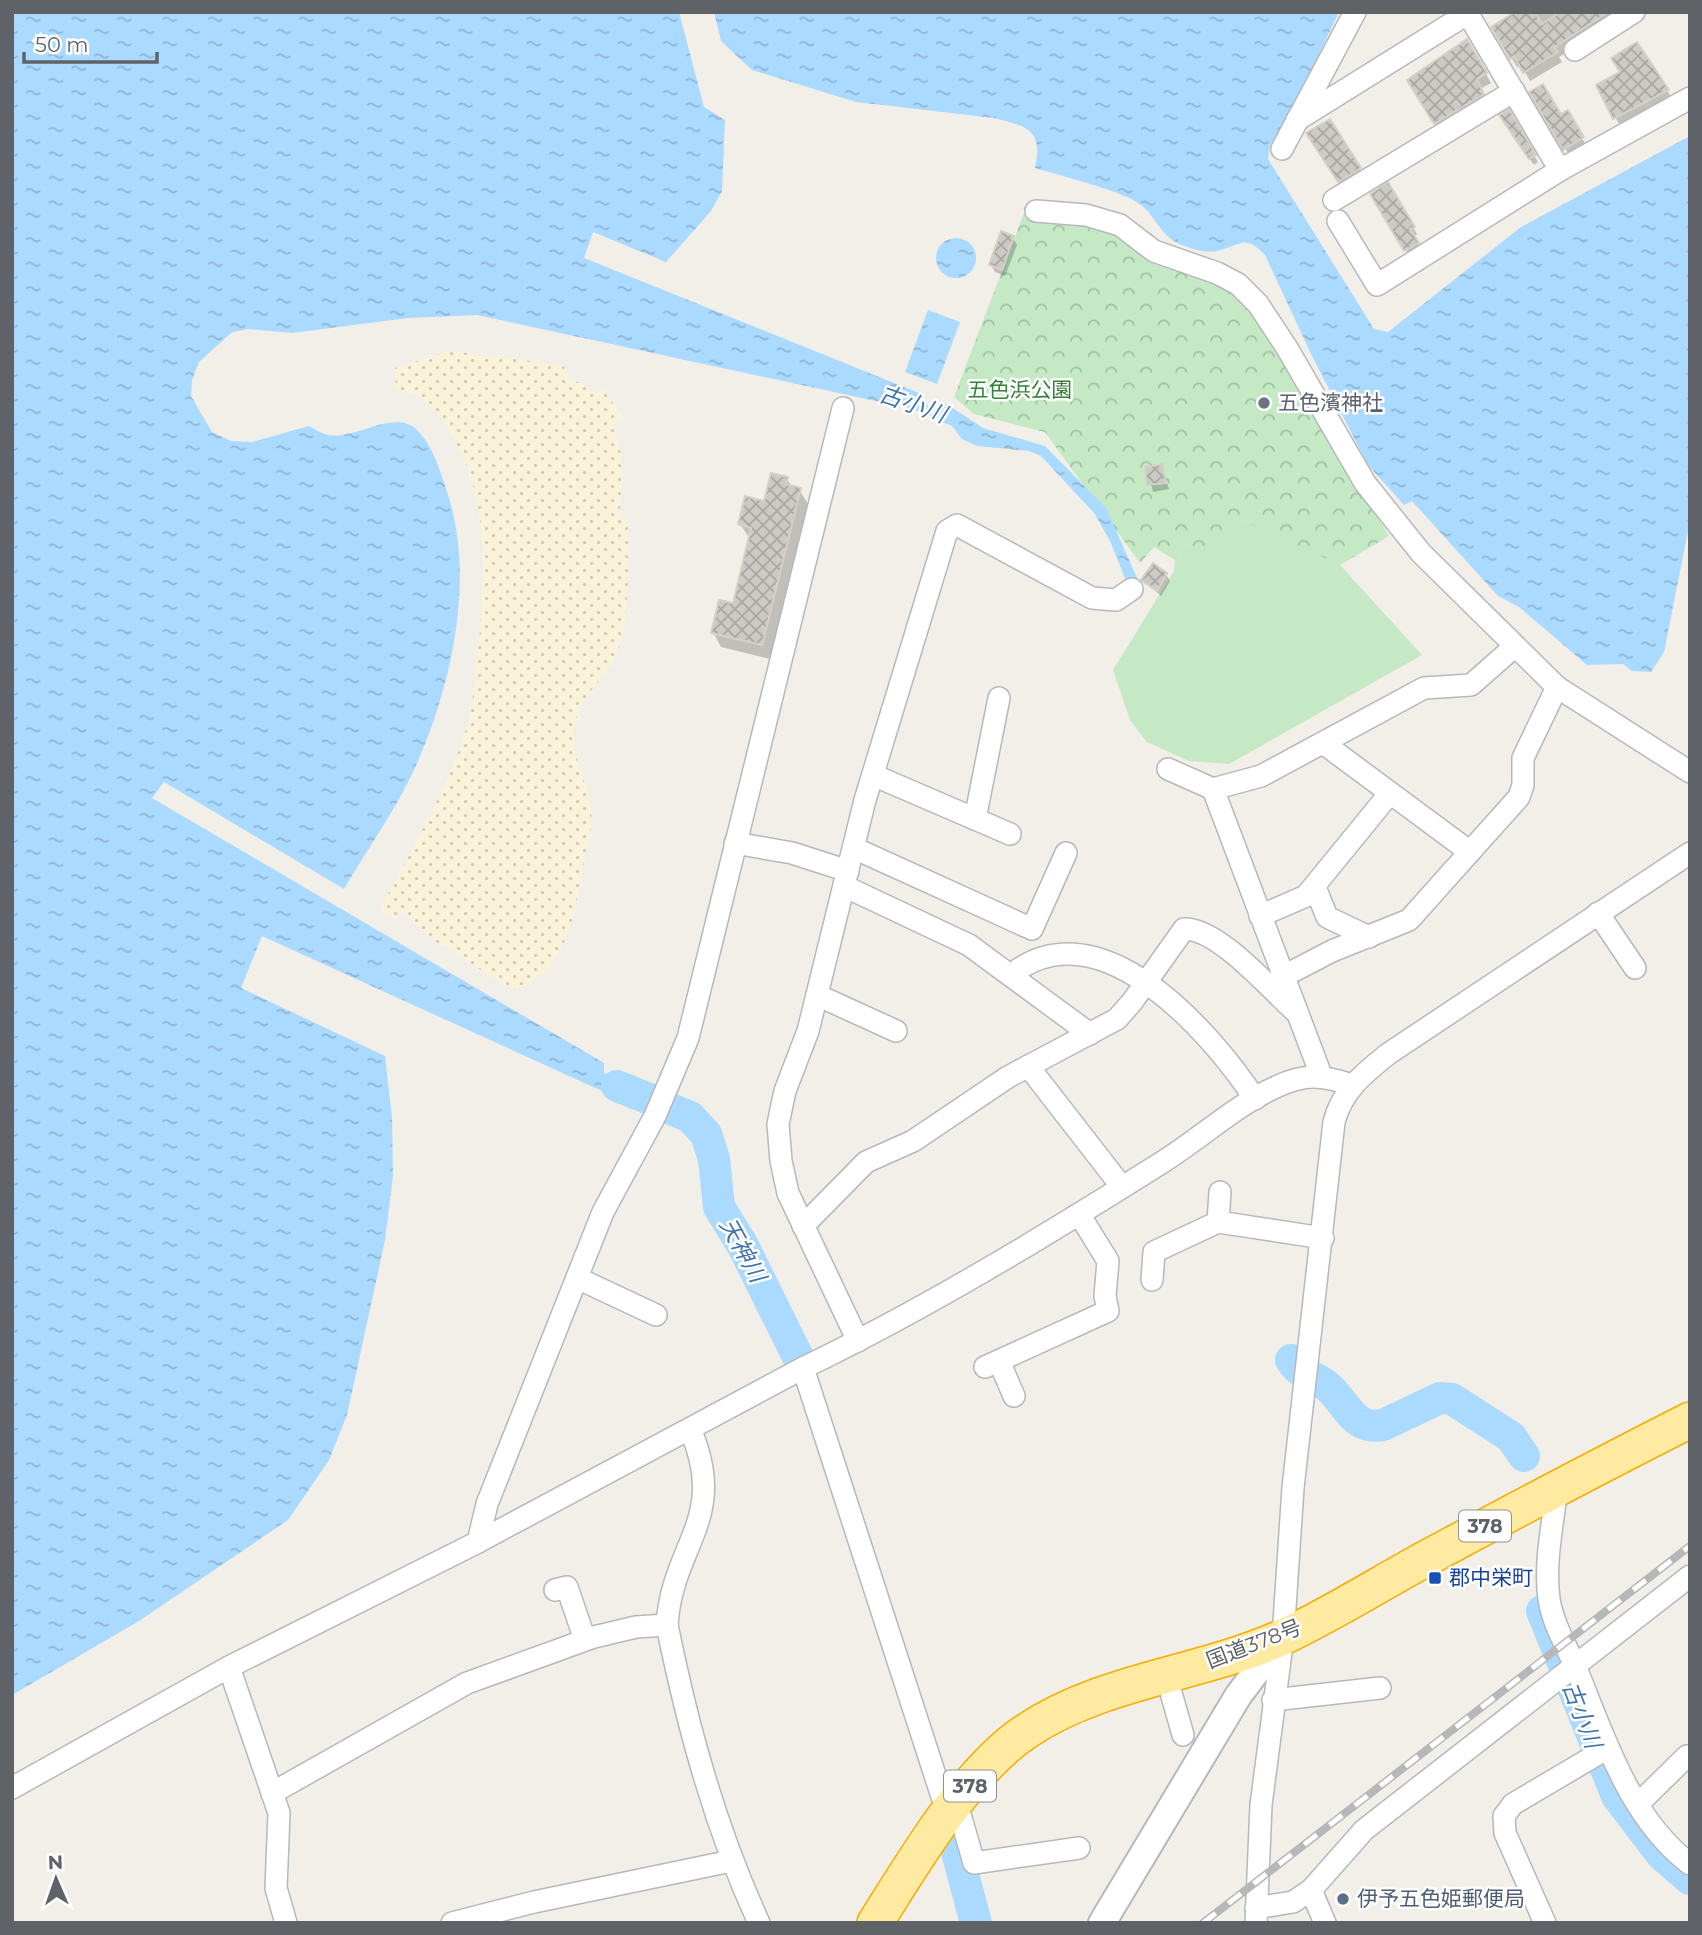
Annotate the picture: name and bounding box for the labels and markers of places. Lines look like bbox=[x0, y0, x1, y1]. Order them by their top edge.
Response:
place label: 五色濱神社 bbox=[1278, 390, 1383, 415]
marker: 五色濱神社 bbox=[1256, 395, 1272, 411]
place label: 郡中栄町 bbox=[1449, 1565, 1533, 1590]
marker: 郡中栄町 bbox=[1427, 1570, 1443, 1586]
place label: 伊予五色姫郵便局 bbox=[1357, 1886, 1525, 1911]
marker: 伊予五色姫郵便局 bbox=[1335, 1891, 1351, 1907]

